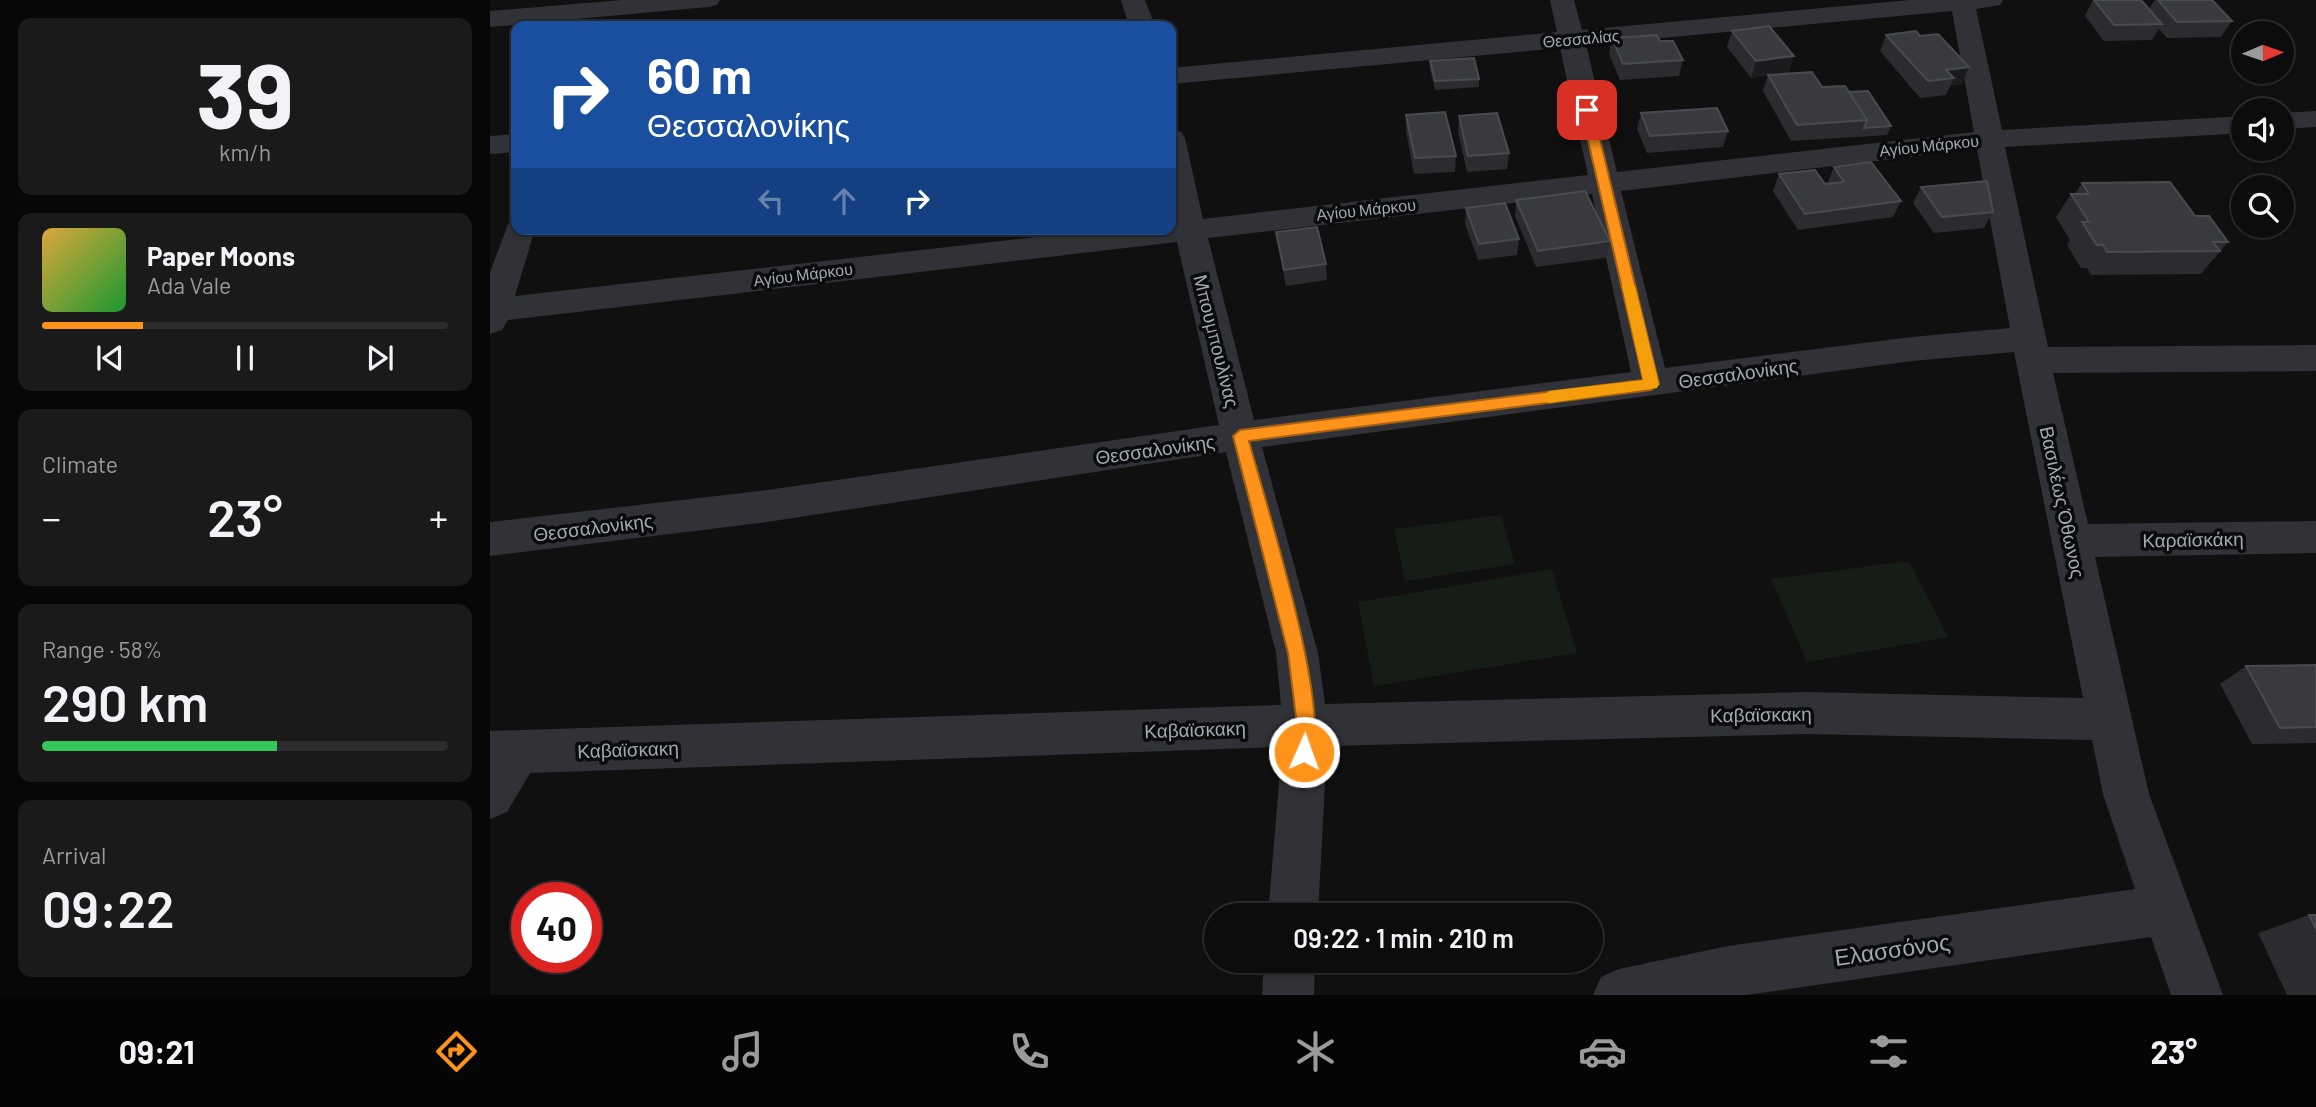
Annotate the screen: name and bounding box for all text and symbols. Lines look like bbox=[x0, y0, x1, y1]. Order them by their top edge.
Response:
north arrow bbox=[2231, 21, 2294, 84]
map controls bbox=[2231, 21, 2294, 238]
street label: Θεσσαλίας bbox=[1542, 25, 1621, 51]
text: 39 bbox=[196, 38, 294, 147]
text: 60 m bbox=[647, 45, 752, 104]
icon: right bbox=[532, 49, 623, 140]
pin bbox=[1557, 80, 1617, 140]
icon: arrive bbox=[1568, 91, 1606, 129]
button: sound bbox=[2231, 98, 2294, 161]
text: Θεσσαλονίκης bbox=[647, 105, 850, 143]
street label: Αγίου Μάρκου bbox=[1878, 130, 1980, 160]
text: km/h bbox=[219, 138, 271, 166]
button: search bbox=[2231, 175, 2294, 238]
icon: left bbox=[752, 182, 790, 220]
icon: ahead bbox=[825, 182, 863, 220]
icon: right bbox=[898, 182, 936, 220]
street label: Αγίου Μάρκου bbox=[1315, 194, 1417, 224]
text: Paper Moons bbox=[147, 240, 295, 271]
street label: Αγίου Μάρκου bbox=[752, 258, 854, 290]
text: Ada Vale bbox=[147, 271, 231, 299]
street label: Μπουμπουλίνας bbox=[1189, 272, 1245, 410]
icon: previous bbox=[91, 339, 129, 377]
icon: pause bbox=[226, 339, 264, 377]
icon: next bbox=[361, 339, 399, 377]
street label: Θεσσαλονίκης bbox=[1677, 353, 1799, 393]
street label: Βασιλέως Όθωνος bbox=[2036, 424, 2090, 580]
street label: Θεσσαλονίκης bbox=[1094, 429, 1216, 469]
text: Climate bbox=[42, 450, 118, 478]
text: 23° bbox=[207, 485, 283, 547]
text: − bbox=[42, 494, 61, 540]
text: + bbox=[429, 494, 448, 540]
street label: Θεσσαλονίκης bbox=[532, 508, 654, 546]
street label: Καραϊσκάκη bbox=[2142, 527, 2244, 551]
text: Range · 58% bbox=[42, 635, 162, 663]
text: 290 km bbox=[42, 670, 208, 732]
street label: Καβαϊσκακη bbox=[1710, 702, 1812, 726]
position arrow bbox=[1267, 715, 1341, 789]
street label: Καβαϊσκακη bbox=[1144, 716, 1246, 742]
street label: Καβαϊσκακη bbox=[577, 736, 679, 762]
text: Arrival bbox=[42, 841, 106, 869]
text: 09:22 bbox=[42, 876, 175, 938]
speed limit sign: 40 bbox=[511, 882, 602, 973]
text: 09:22 · 1 min · 210 m bbox=[1293, 922, 1514, 953]
street label: Ελασσόνος bbox=[1832, 927, 1952, 971]
icon: directions bbox=[432, 1027, 481, 1076]
icon: music bbox=[718, 1027, 767, 1076]
icon: phone bbox=[1005, 1027, 1054, 1076]
icon: climate bbox=[1291, 1027, 1340, 1076]
icon: car bbox=[1578, 1027, 1627, 1076]
icon: filters bbox=[1864, 1027, 1913, 1076]
text: 09:21 bbox=[119, 1032, 195, 1070]
text: 23° bbox=[2150, 1032, 2197, 1070]

